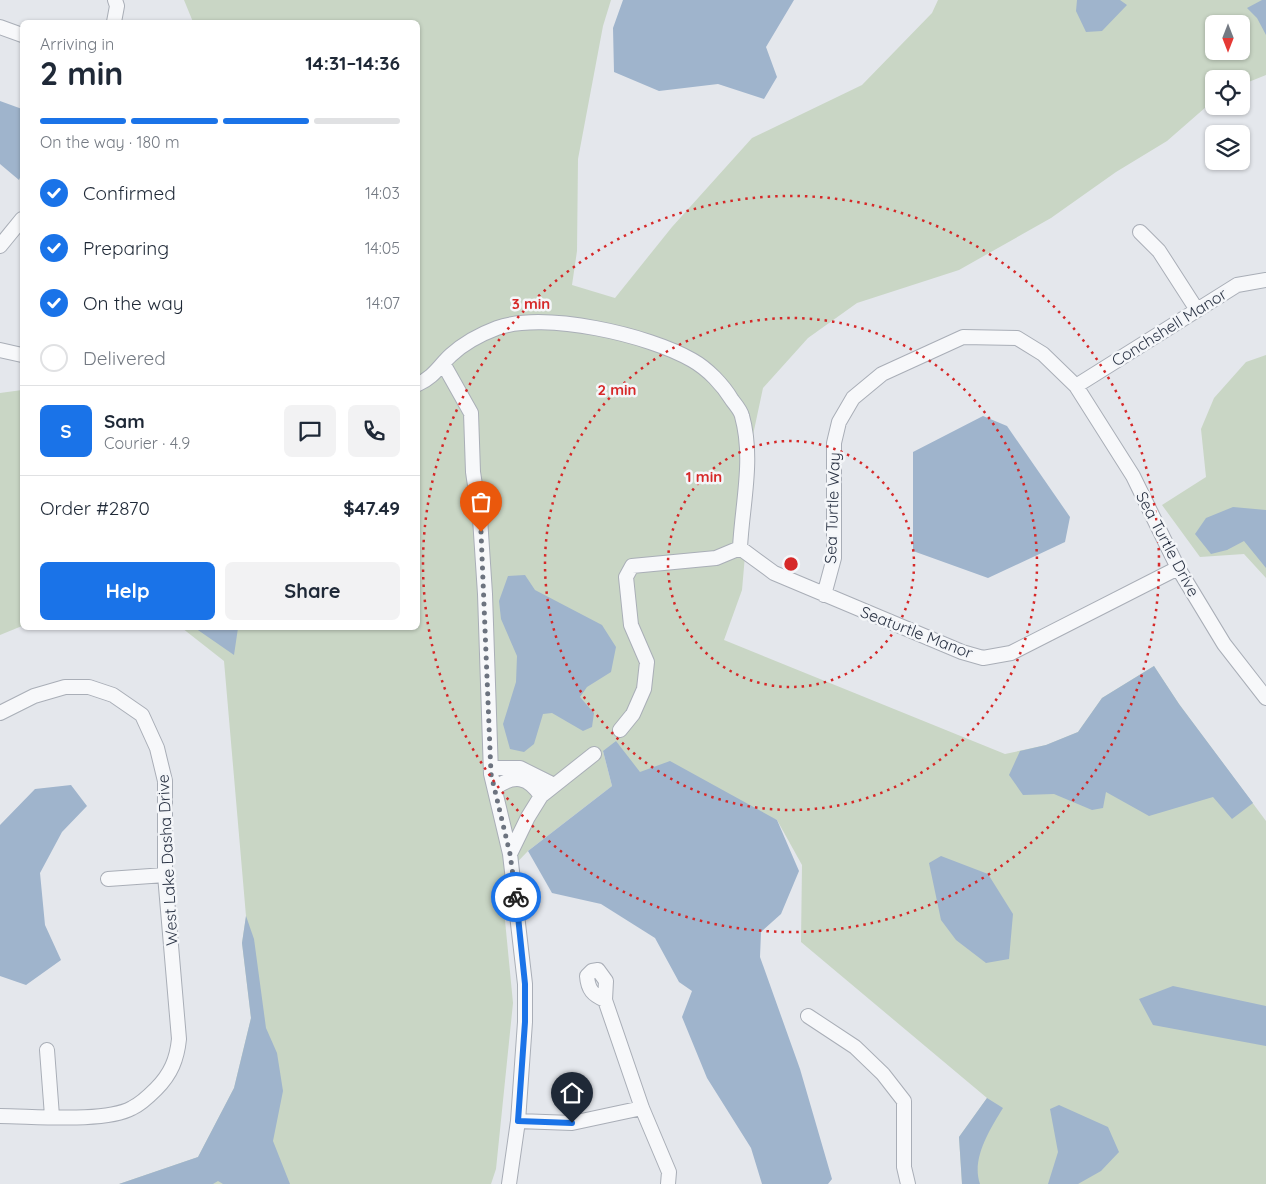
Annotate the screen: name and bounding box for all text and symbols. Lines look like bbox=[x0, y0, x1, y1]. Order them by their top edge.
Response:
north arrow bbox=[1205, 15, 1250, 60]
map controls bbox=[1205, 15, 1250, 170]
text: Arriving in bbox=[40, 34, 114, 54]
text: 14:31–14:36 bbox=[305, 51, 400, 75]
text: 2 min bbox=[40, 53, 123, 93]
button: locate bbox=[1205, 70, 1250, 115]
button: layers bbox=[1205, 125, 1250, 170]
text: On the way · 180 m bbox=[40, 132, 180, 152]
icon: check bbox=[40, 179, 68, 207]
text: Confirmed bbox=[83, 181, 176, 205]
text: 14:03 bbox=[365, 183, 400, 203]
icon: check bbox=[40, 234, 68, 262]
text: Preparing bbox=[83, 236, 169, 260]
text: 14:05 bbox=[365, 238, 400, 258]
street label: Conchshell Manor bbox=[1108, 284, 1230, 370]
icon: check bbox=[40, 289, 68, 317]
text: On the way bbox=[83, 291, 184, 315]
text: 14:07 bbox=[366, 293, 400, 313]
text: 3 min bbox=[512, 294, 550, 313]
text: Delivered bbox=[83, 346, 166, 370]
text: 2 min bbox=[597, 380, 637, 399]
button: chat bbox=[284, 405, 336, 457]
button: phone bbox=[348, 405, 400, 457]
text: Sam bbox=[104, 409, 145, 433]
text: S bbox=[60, 419, 72, 443]
text: Courier · 4.9 bbox=[104, 433, 190, 453]
street label: Sea Turtle Way bbox=[820, 452, 844, 564]
text: 1 min bbox=[686, 467, 722, 486]
pin bbox=[460, 481, 502, 532]
icon: bag bbox=[467, 488, 495, 516]
street label: Sea Turtle Drive bbox=[1132, 488, 1204, 600]
text: Order #2870 bbox=[40, 496, 150, 520]
text: $47.49 bbox=[343, 496, 400, 520]
centre of rings bbox=[782, 555, 800, 573]
button: Help bbox=[40, 562, 215, 620]
button: Share bbox=[225, 562, 400, 620]
street label: Seaturtle Manor bbox=[858, 601, 976, 663]
street label: West Lake Dasha Drive bbox=[153, 774, 181, 946]
courier bbox=[491, 872, 541, 922]
icon: bike bbox=[502, 883, 530, 911]
pin bbox=[551, 1072, 593, 1123]
icon: home bbox=[558, 1079, 586, 1107]

